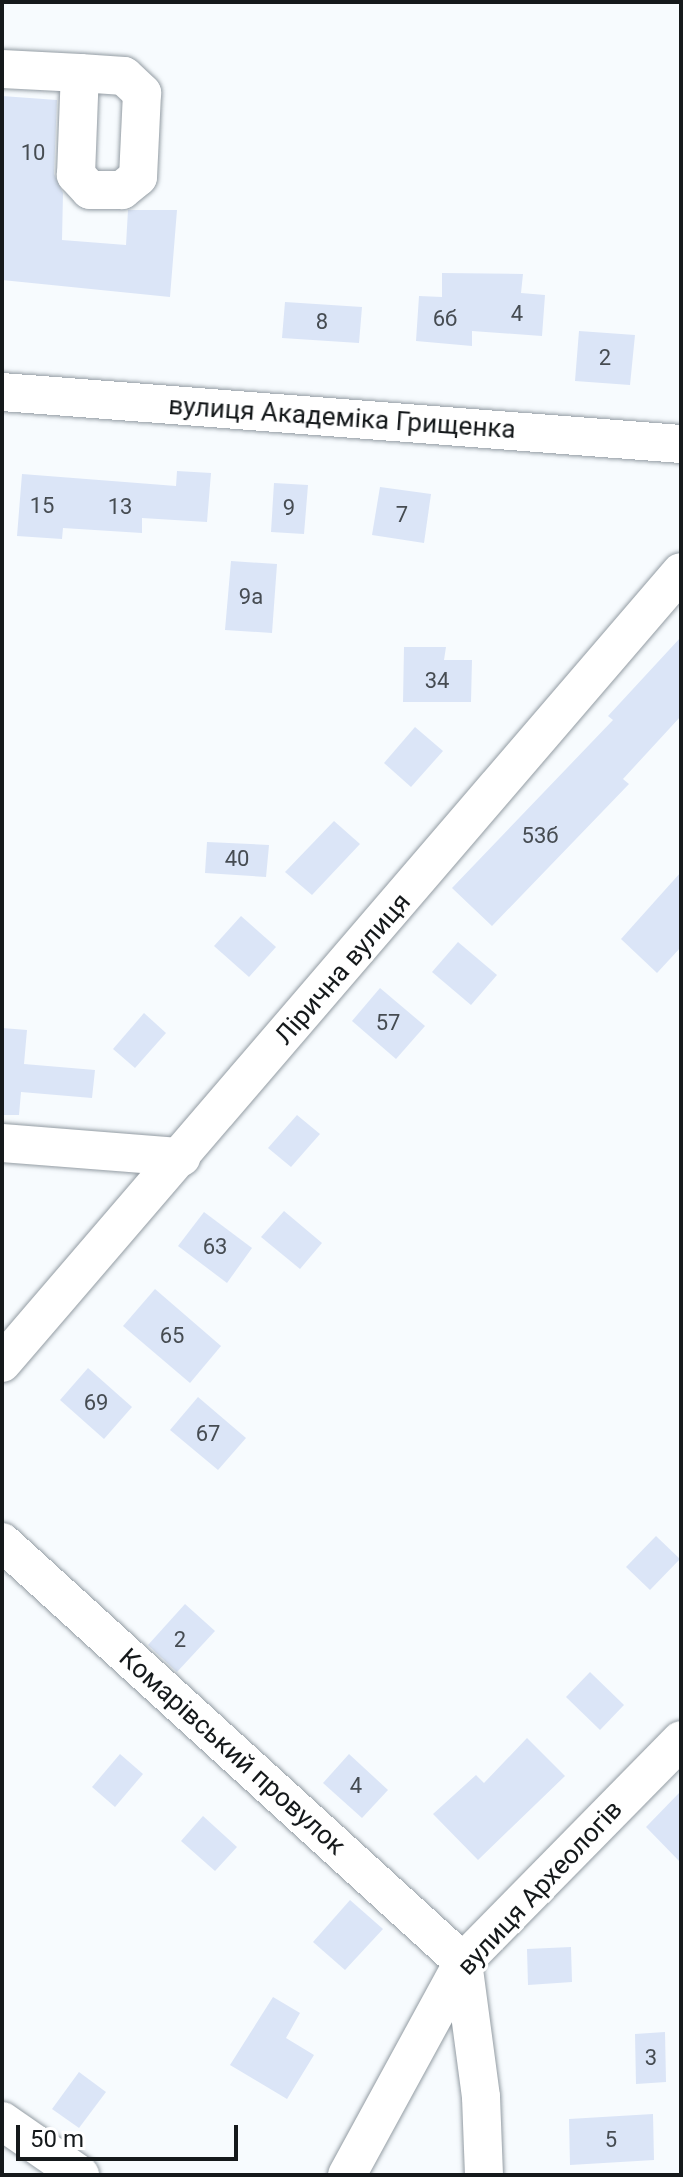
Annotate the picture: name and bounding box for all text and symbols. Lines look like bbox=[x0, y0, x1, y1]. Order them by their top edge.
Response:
house number: 10 bbox=[21, 140, 45, 166]
house number: 4 bbox=[511, 301, 523, 327]
house number: 6б bbox=[433, 306, 457, 332]
house number: 8 bbox=[316, 309, 328, 335]
house number: 2 bbox=[599, 345, 611, 371]
street label: вулиця Академіка Грищенка bbox=[167, 390, 517, 446]
house number: 15 bbox=[30, 493, 54, 519]
house number: 13 bbox=[108, 494, 132, 520]
house number: 9 bbox=[283, 495, 295, 521]
house number: 7 bbox=[396, 502, 408, 528]
house number: 9а bbox=[239, 584, 263, 610]
house number: 34 bbox=[425, 668, 449, 694]
house number: 53б bbox=[522, 823, 558, 849]
house number: 40 bbox=[225, 846, 249, 872]
street label: Лірична вулиця bbox=[269, 887, 417, 1051]
house number: 57 bbox=[376, 1010, 400, 1036]
house number: 63 bbox=[203, 1234, 227, 1260]
house number: 65 bbox=[160, 1323, 184, 1349]
house number: 69 bbox=[84, 1390, 108, 1416]
house number: 67 bbox=[196, 1421, 220, 1447]
house number: 2 bbox=[174, 1627, 186, 1653]
street label: Комарівський провулок bbox=[113, 1642, 351, 1862]
house number: 4 bbox=[350, 1773, 362, 1799]
street label: вулиця Археологів bbox=[451, 1794, 629, 1982]
house number: 3 bbox=[645, 2045, 657, 2071]
scale bar bbox=[20, 2109, 242, 2159]
text: 50 m bbox=[30, 2125, 84, 2153]
house number: 5 bbox=[605, 2127, 617, 2153]

